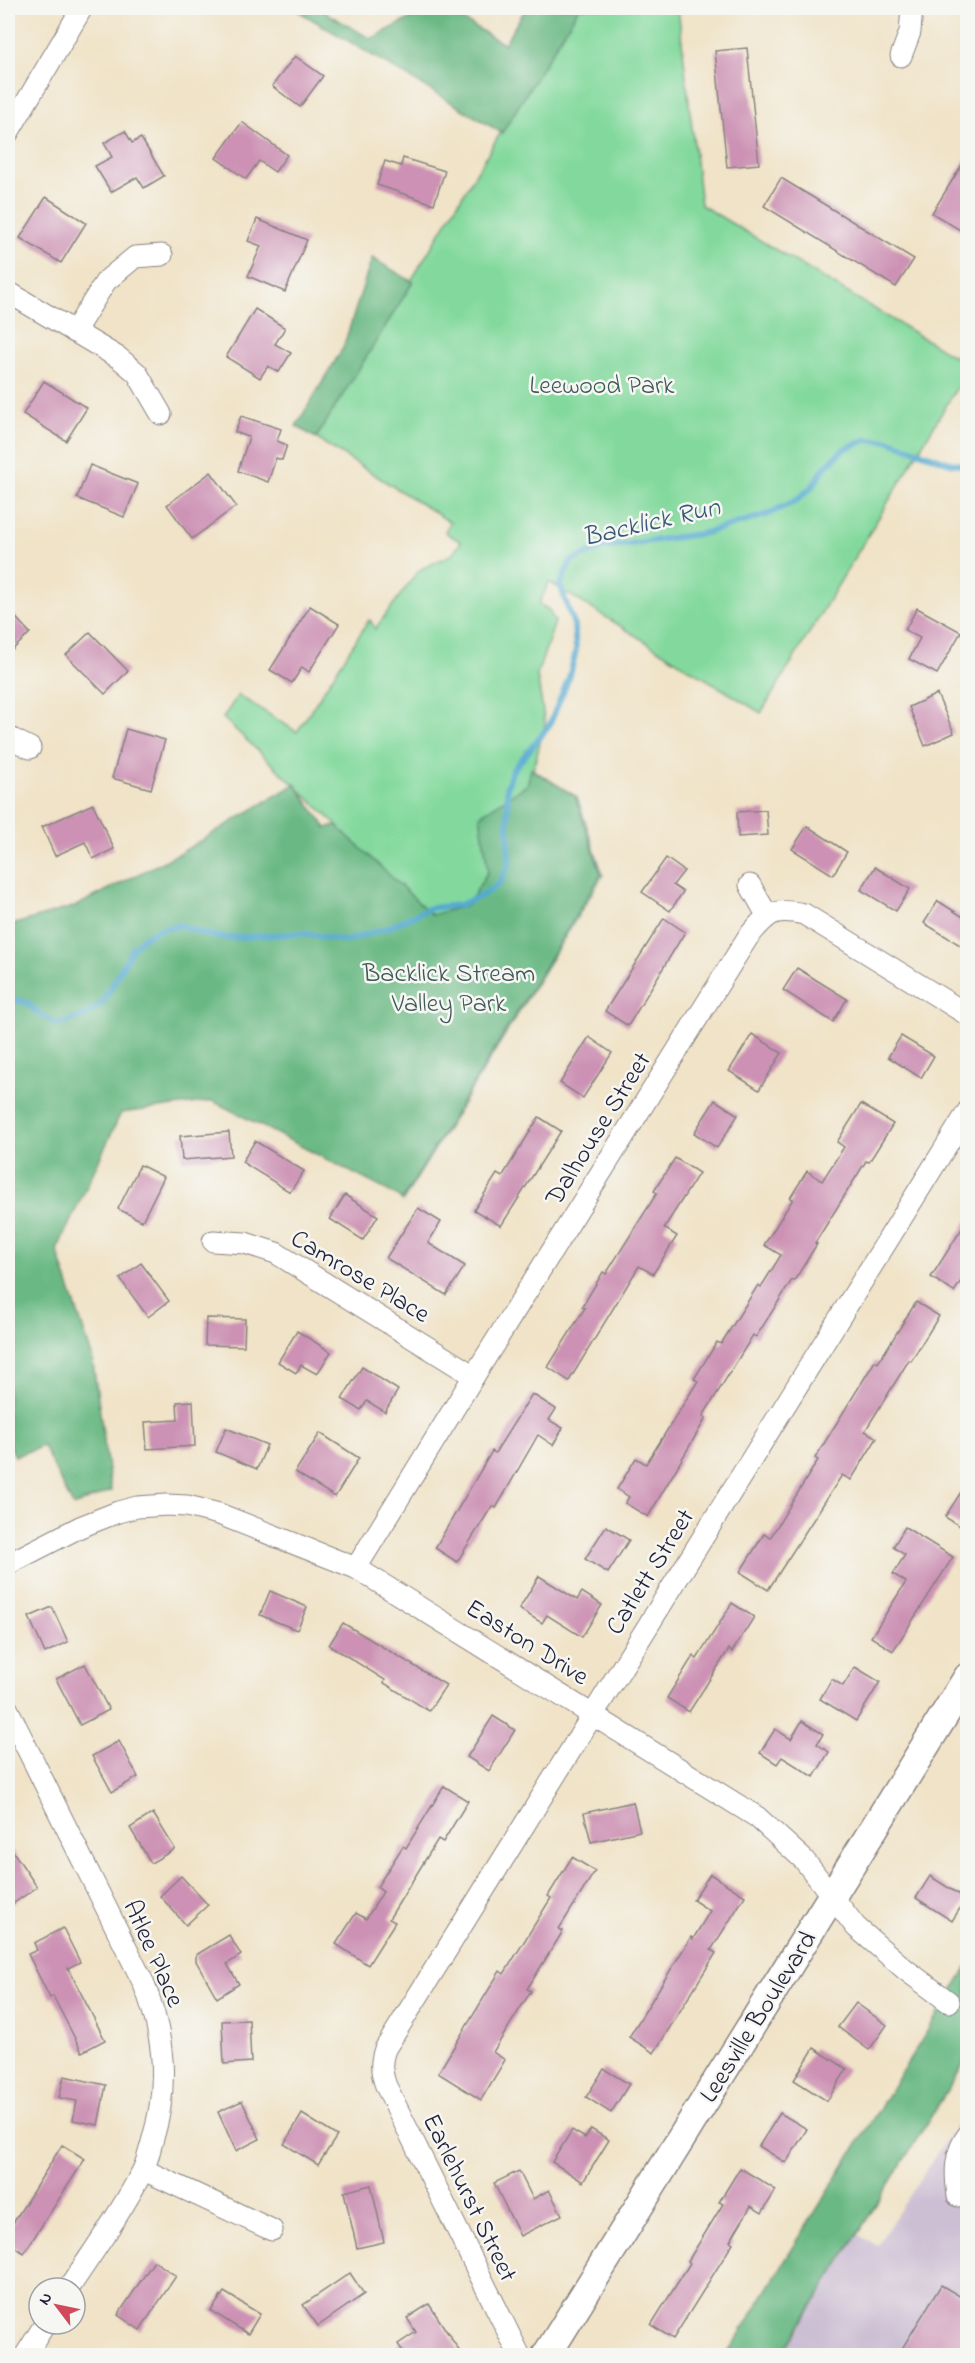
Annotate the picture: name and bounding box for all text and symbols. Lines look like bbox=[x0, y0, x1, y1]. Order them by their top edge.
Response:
park label: Leewood Park bbox=[530, 368, 675, 406]
water label: Backlick Run bbox=[579, 489, 725, 558]
park label: Backlick Stream Valley Park bbox=[362, 956, 535, 1024]
street label: Dalhouse Street bbox=[537, 1045, 662, 1215]
street label: Camrose Place bbox=[283, 1221, 437, 1334]
street label: Catlett Street bbox=[598, 1502, 706, 1643]
street label: Easton Drive bbox=[457, 1591, 596, 1697]
street label: Atlee Place bbox=[112, 1894, 193, 2014]
street label: Leesville Boulevard bbox=[691, 1924, 828, 2111]
street label: Earlehurst Street bbox=[411, 2108, 526, 2289]
north arrow bbox=[27, 2276, 87, 2336]
text: N bbox=[33, 2288, 59, 2310]

